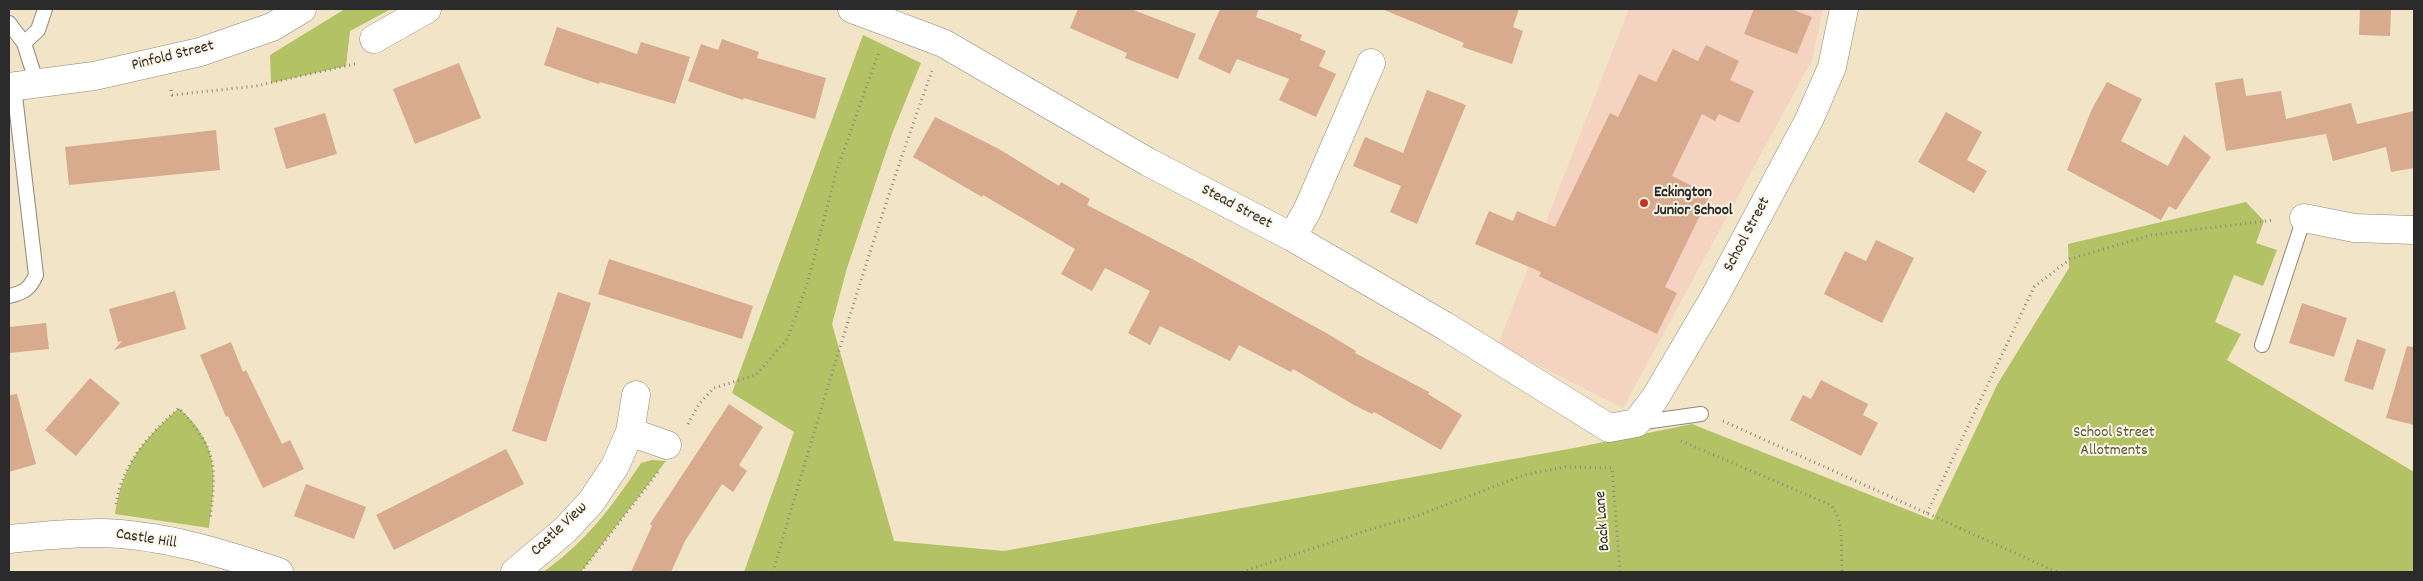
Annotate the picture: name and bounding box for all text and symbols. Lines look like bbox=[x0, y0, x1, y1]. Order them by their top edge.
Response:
street label: Pinfold Street bbox=[130, 38, 216, 76]
street label: Stead Street bbox=[1197, 181, 1275, 235]
place label: Eckington Junior School bbox=[1654, 184, 1733, 222]
street label: School Street bbox=[1720, 195, 1776, 275]
marker: Eckington Junior School bbox=[1638, 197, 1650, 209]
park label: School Street Allotments bbox=[2073, 424, 2155, 462]
street label: Back Lane bbox=[1592, 490, 1616, 552]
street label: Castle View bbox=[528, 499, 592, 561]
street label: Castle Hill bbox=[114, 526, 178, 554]

